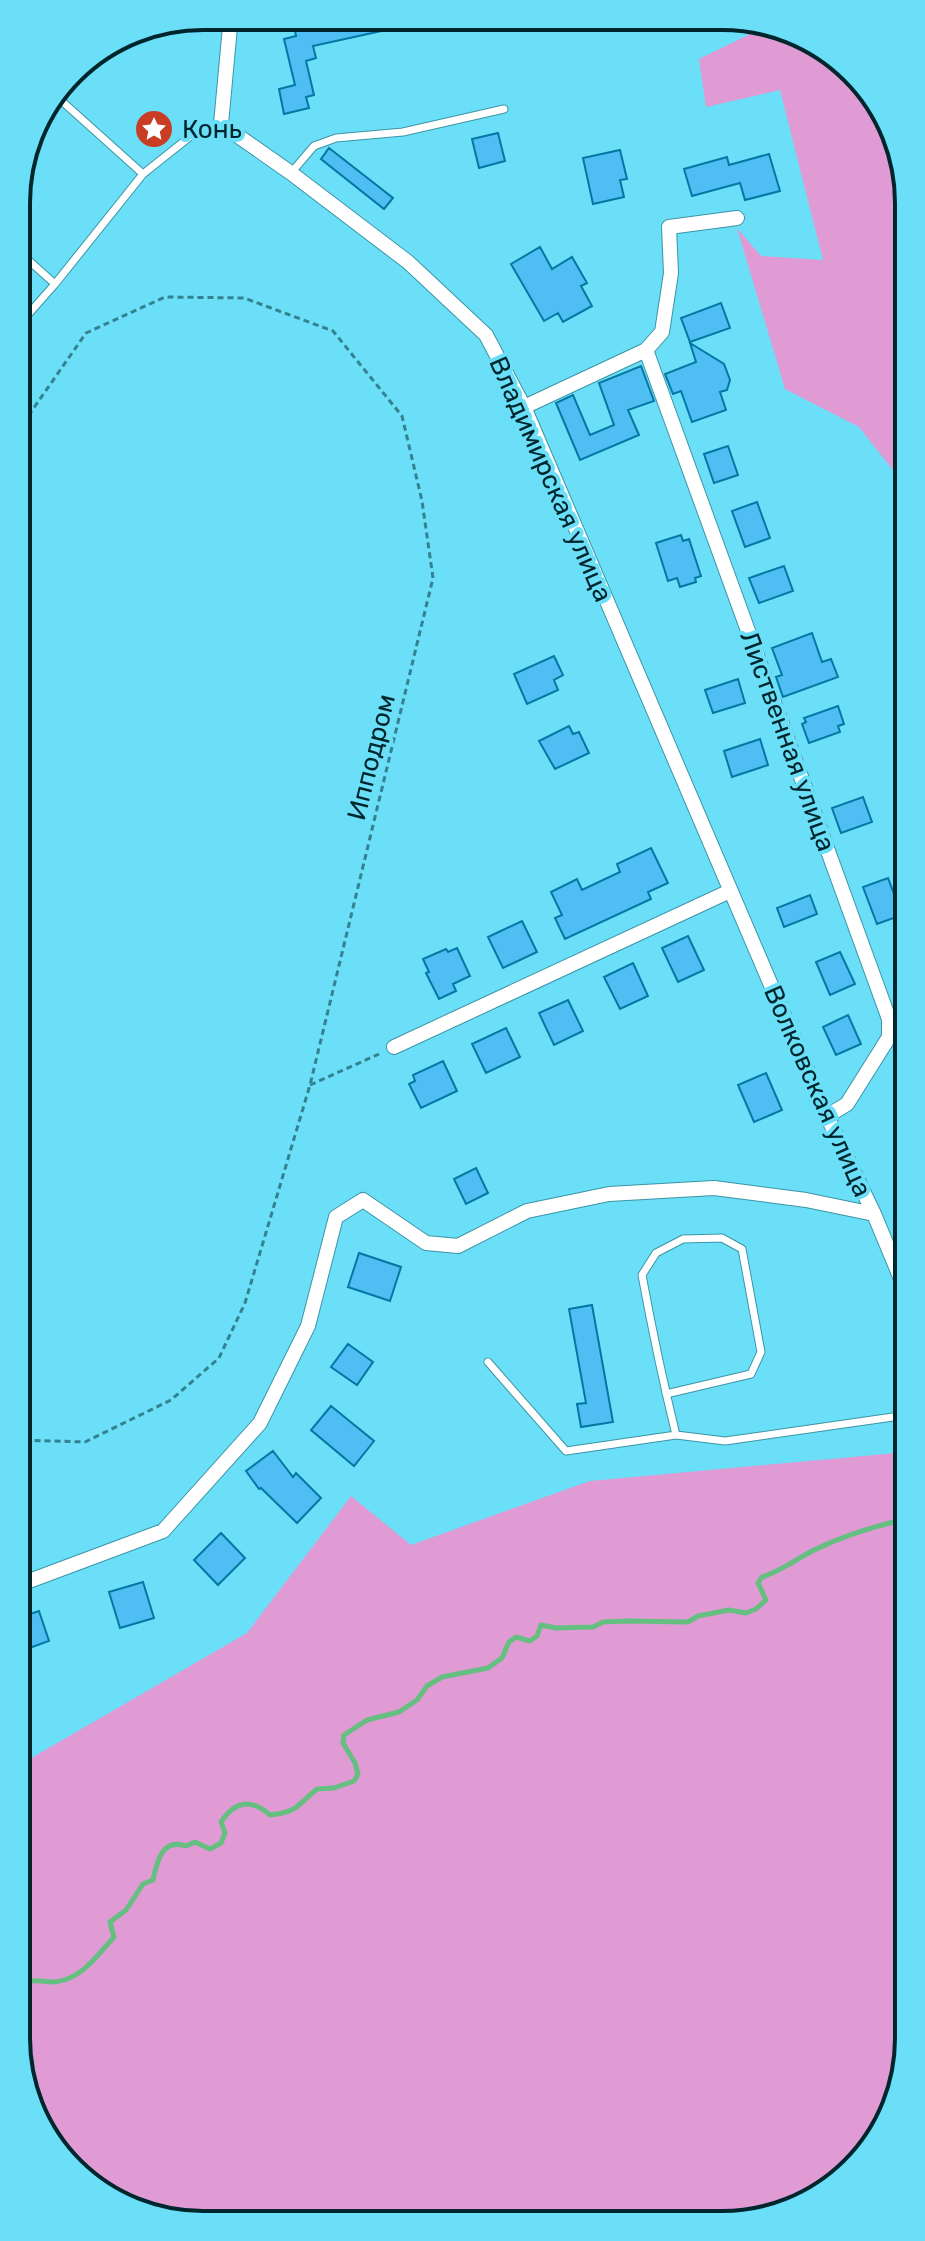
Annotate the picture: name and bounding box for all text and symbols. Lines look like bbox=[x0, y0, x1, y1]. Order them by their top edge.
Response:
place icon: Конь bbox=[133, 108, 175, 150]
place label: Конь bbox=[182, 114, 242, 145]
street label: Владимирская улица bbox=[482, 352, 619, 607]
street label: Лиственная улица bbox=[733, 627, 842, 856]
street label: Ипподром bbox=[341, 691, 402, 823]
street label: Волковская улица bbox=[757, 981, 878, 1202]

